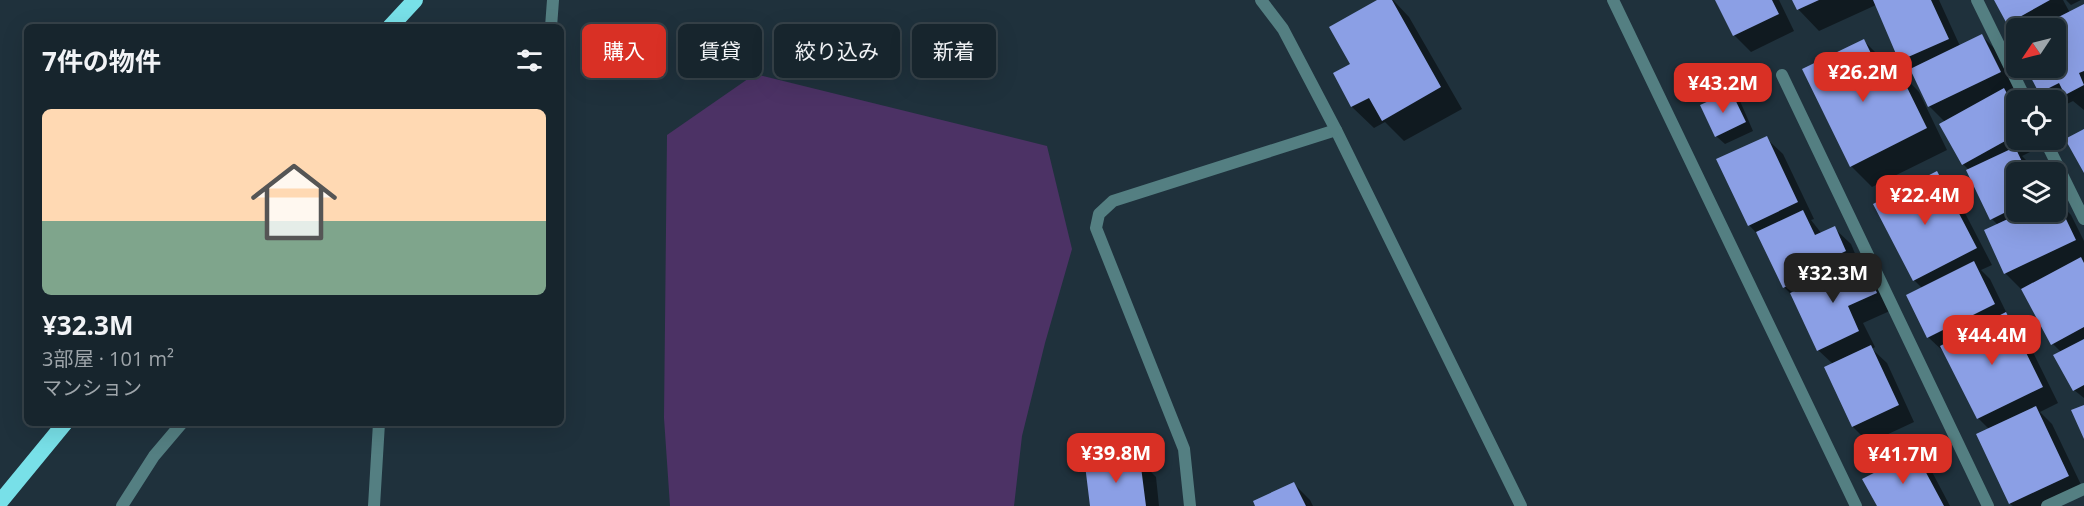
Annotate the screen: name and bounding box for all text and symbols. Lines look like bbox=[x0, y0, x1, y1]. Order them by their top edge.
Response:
north arrow bbox=[2006, 18, 2066, 78]
map controls bbox=[2006, 18, 2066, 222]
chip: 購入 bbox=[582, 24, 666, 78]
chip: 賃貸 bbox=[678, 24, 762, 78]
chip: 絞り込み bbox=[774, 24, 900, 78]
chip: 新着 bbox=[912, 24, 996, 78]
text: 7件の物件 bbox=[42, 43, 161, 79]
icon: filters bbox=[513, 44, 546, 77]
pin: ¥26.2M bbox=[1814, 52, 1912, 103]
text: ¥26.2M bbox=[1828, 58, 1898, 85]
pin: ¥43.2M bbox=[1674, 63, 1772, 114]
text: ¥43.2M bbox=[1688, 69, 1758, 96]
button: locate bbox=[2006, 90, 2066, 150]
icon: home bbox=[240, 148, 348, 256]
button: layers bbox=[2006, 162, 2066, 222]
pin: ¥22.4M bbox=[1876, 175, 1974, 226]
text: ¥22.4M bbox=[1890, 181, 1960, 208]
pin: ¥32.3M bbox=[1784, 253, 1882, 304]
text: ¥32.3M bbox=[1798, 259, 1868, 286]
text: ¥32.3M bbox=[42, 307, 133, 343]
pin: ¥44.4M bbox=[1943, 315, 2041, 366]
text: ¥44.4M bbox=[1957, 321, 2027, 348]
text: 3部屋 · 101 m² bbox=[42, 345, 174, 372]
text: マンション bbox=[42, 374, 142, 401]
pin: ¥39.8M bbox=[1067, 433, 1165, 484]
pin: ¥41.7M bbox=[1854, 434, 1952, 485]
text: ¥39.8M bbox=[1081, 439, 1151, 466]
text: ¥41.7M bbox=[1868, 440, 1938, 467]

